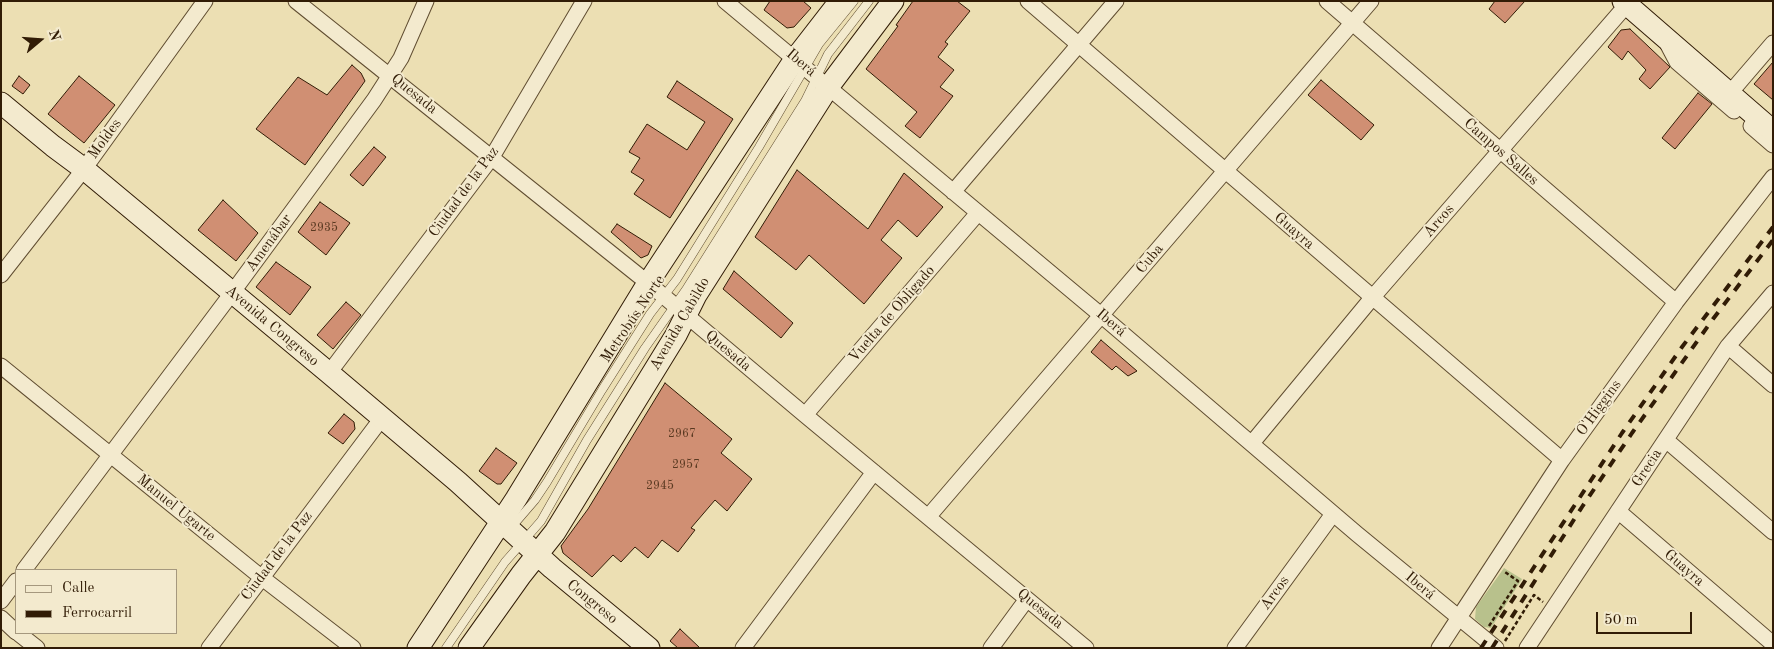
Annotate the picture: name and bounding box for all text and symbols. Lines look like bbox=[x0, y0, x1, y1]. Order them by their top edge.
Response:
north arrow bbox=[15, 15, 65, 65]
text: N bbox=[46, 28, 63, 43]
street label: Iberá bbox=[782, 45, 820, 81]
street label: Quesada bbox=[387, 70, 441, 118]
street label: Moldes bbox=[84, 115, 126, 163]
street label: Campos Salles bbox=[1460, 115, 1542, 189]
street label: Ciudad de la Paz bbox=[425, 143, 503, 241]
street label: Arcos bbox=[1420, 201, 1458, 241]
street label: Guayra bbox=[1270, 209, 1318, 253]
street label: Amenábar bbox=[242, 211, 296, 275]
house number: 2935 bbox=[310, 221, 338, 235]
street label: Cuba bbox=[1132, 241, 1168, 277]
street label: Vuelta de Obligado bbox=[845, 262, 939, 366]
street label: Metrobús Norte bbox=[597, 272, 669, 366]
street label: Avenida Cabildo bbox=[646, 274, 714, 374]
street label: Avenida Congreso bbox=[221, 282, 323, 370]
street label: Iberá bbox=[1092, 305, 1130, 341]
street label: Quesada bbox=[701, 327, 755, 375]
street label: O'Higgins bbox=[1573, 376, 1625, 440]
house number: 2967 bbox=[668, 427, 696, 441]
street label: Grecia bbox=[1628, 446, 1666, 490]
house number: 2957 bbox=[672, 458, 700, 472]
street label: Manuel Ugarte bbox=[133, 471, 219, 545]
house number: 2945 bbox=[646, 479, 674, 493]
street label: Ciudad de la Paz bbox=[237, 508, 317, 604]
street label: Guayra bbox=[1660, 546, 1708, 590]
street label: Iberá bbox=[1401, 568, 1439, 604]
legend bbox=[15, 569, 178, 634]
street label: Arcos bbox=[1257, 572, 1293, 614]
street label: Congreso bbox=[563, 576, 621, 628]
text: Calle bbox=[62, 581, 94, 596]
street label: Quesada bbox=[1013, 585, 1067, 633]
scale bar bbox=[1599, 602, 1695, 634]
text: Ferrocarril bbox=[62, 606, 132, 621]
text: 50 m bbox=[1604, 613, 1638, 628]

